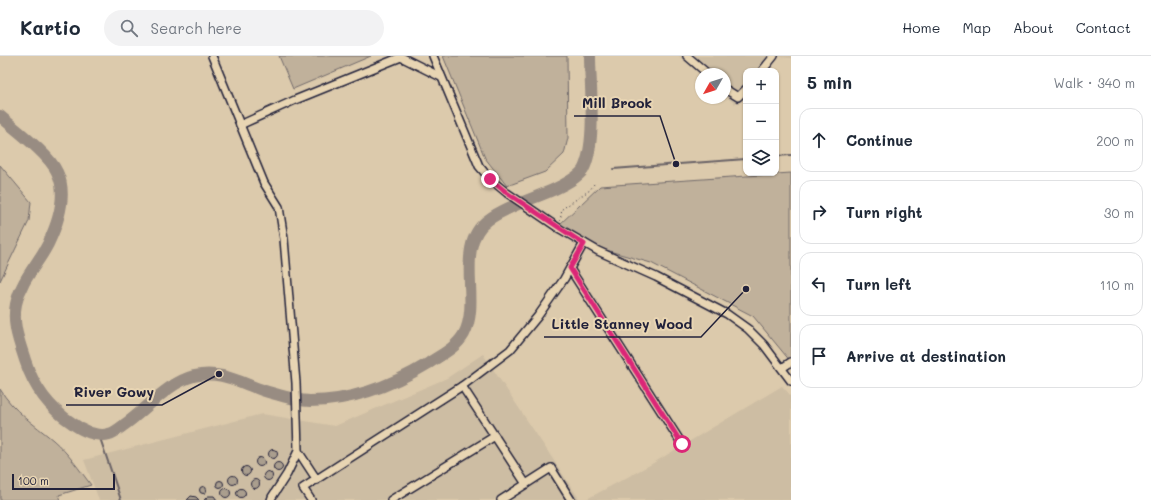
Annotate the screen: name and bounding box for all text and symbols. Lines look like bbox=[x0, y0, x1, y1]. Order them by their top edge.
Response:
search box bbox=[104, 10, 384, 46]
text: Kartio bbox=[20, 15, 80, 40]
icon: search bbox=[118, 17, 140, 39]
text: Search here bbox=[150, 18, 242, 38]
text: Home bbox=[902, 18, 940, 37]
text: Map bbox=[962, 18, 991, 37]
text: About bbox=[1013, 18, 1054, 37]
text: Contact bbox=[1076, 18, 1131, 37]
north arrow bbox=[695, 68, 731, 104]
map controls bbox=[743, 68, 779, 176]
button: + bbox=[743, 68, 779, 104]
text: 5 min bbox=[807, 71, 852, 93]
text: Walk · 340 m bbox=[1054, 74, 1135, 91]
callout: Mill Brook bbox=[574, 90, 660, 116]
text: Mill Brook bbox=[582, 93, 652, 112]
button: − bbox=[743, 104, 779, 140]
icon: ahead bbox=[808, 129, 830, 151]
text: Continue bbox=[846, 130, 913, 150]
text: 200 m bbox=[1096, 132, 1134, 149]
button: layers bbox=[743, 140, 779, 176]
route end bbox=[481, 170, 499, 188]
icon: right bbox=[808, 201, 830, 223]
text: Turn right bbox=[846, 202, 923, 222]
text: 30 m bbox=[1104, 204, 1134, 221]
icon: left bbox=[808, 273, 830, 295]
text: Turn left bbox=[846, 274, 911, 294]
text: 110 m bbox=[1100, 276, 1134, 293]
callout: Little Stanney Wood bbox=[544, 311, 701, 337]
text: Little Stanney Wood bbox=[552, 314, 693, 333]
icon: arrive bbox=[808, 345, 830, 367]
text: Arrive at destination bbox=[846, 346, 1006, 366]
callout: River Gowy bbox=[66, 379, 162, 405]
text: River Gowy bbox=[74, 382, 155, 401]
route start bbox=[673, 435, 691, 453]
scale bar bbox=[12, 472, 115, 491]
text: 100 m bbox=[18, 473, 49, 488]

